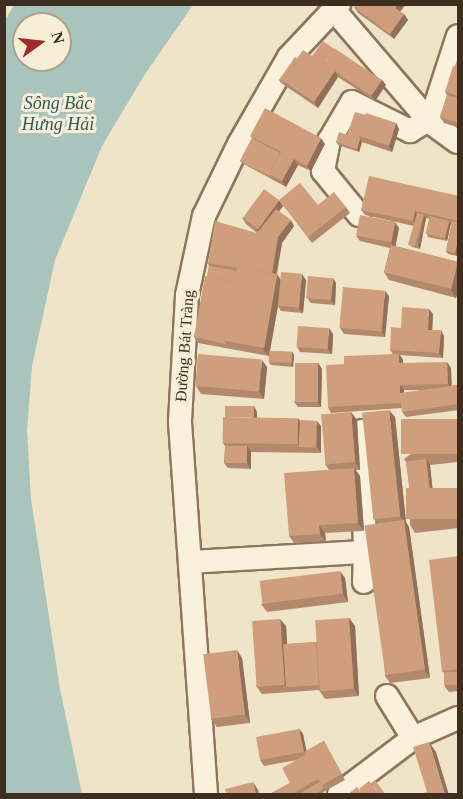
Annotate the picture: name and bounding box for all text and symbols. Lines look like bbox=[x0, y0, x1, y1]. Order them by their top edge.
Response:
north arrow bbox=[12, 12, 72, 72]
text: N bbox=[48, 30, 68, 46]
water label: Sông Bắc Hưng Hải bbox=[22, 93, 94, 136]
street label: Đường Bát Tràng bbox=[171, 289, 199, 403]

